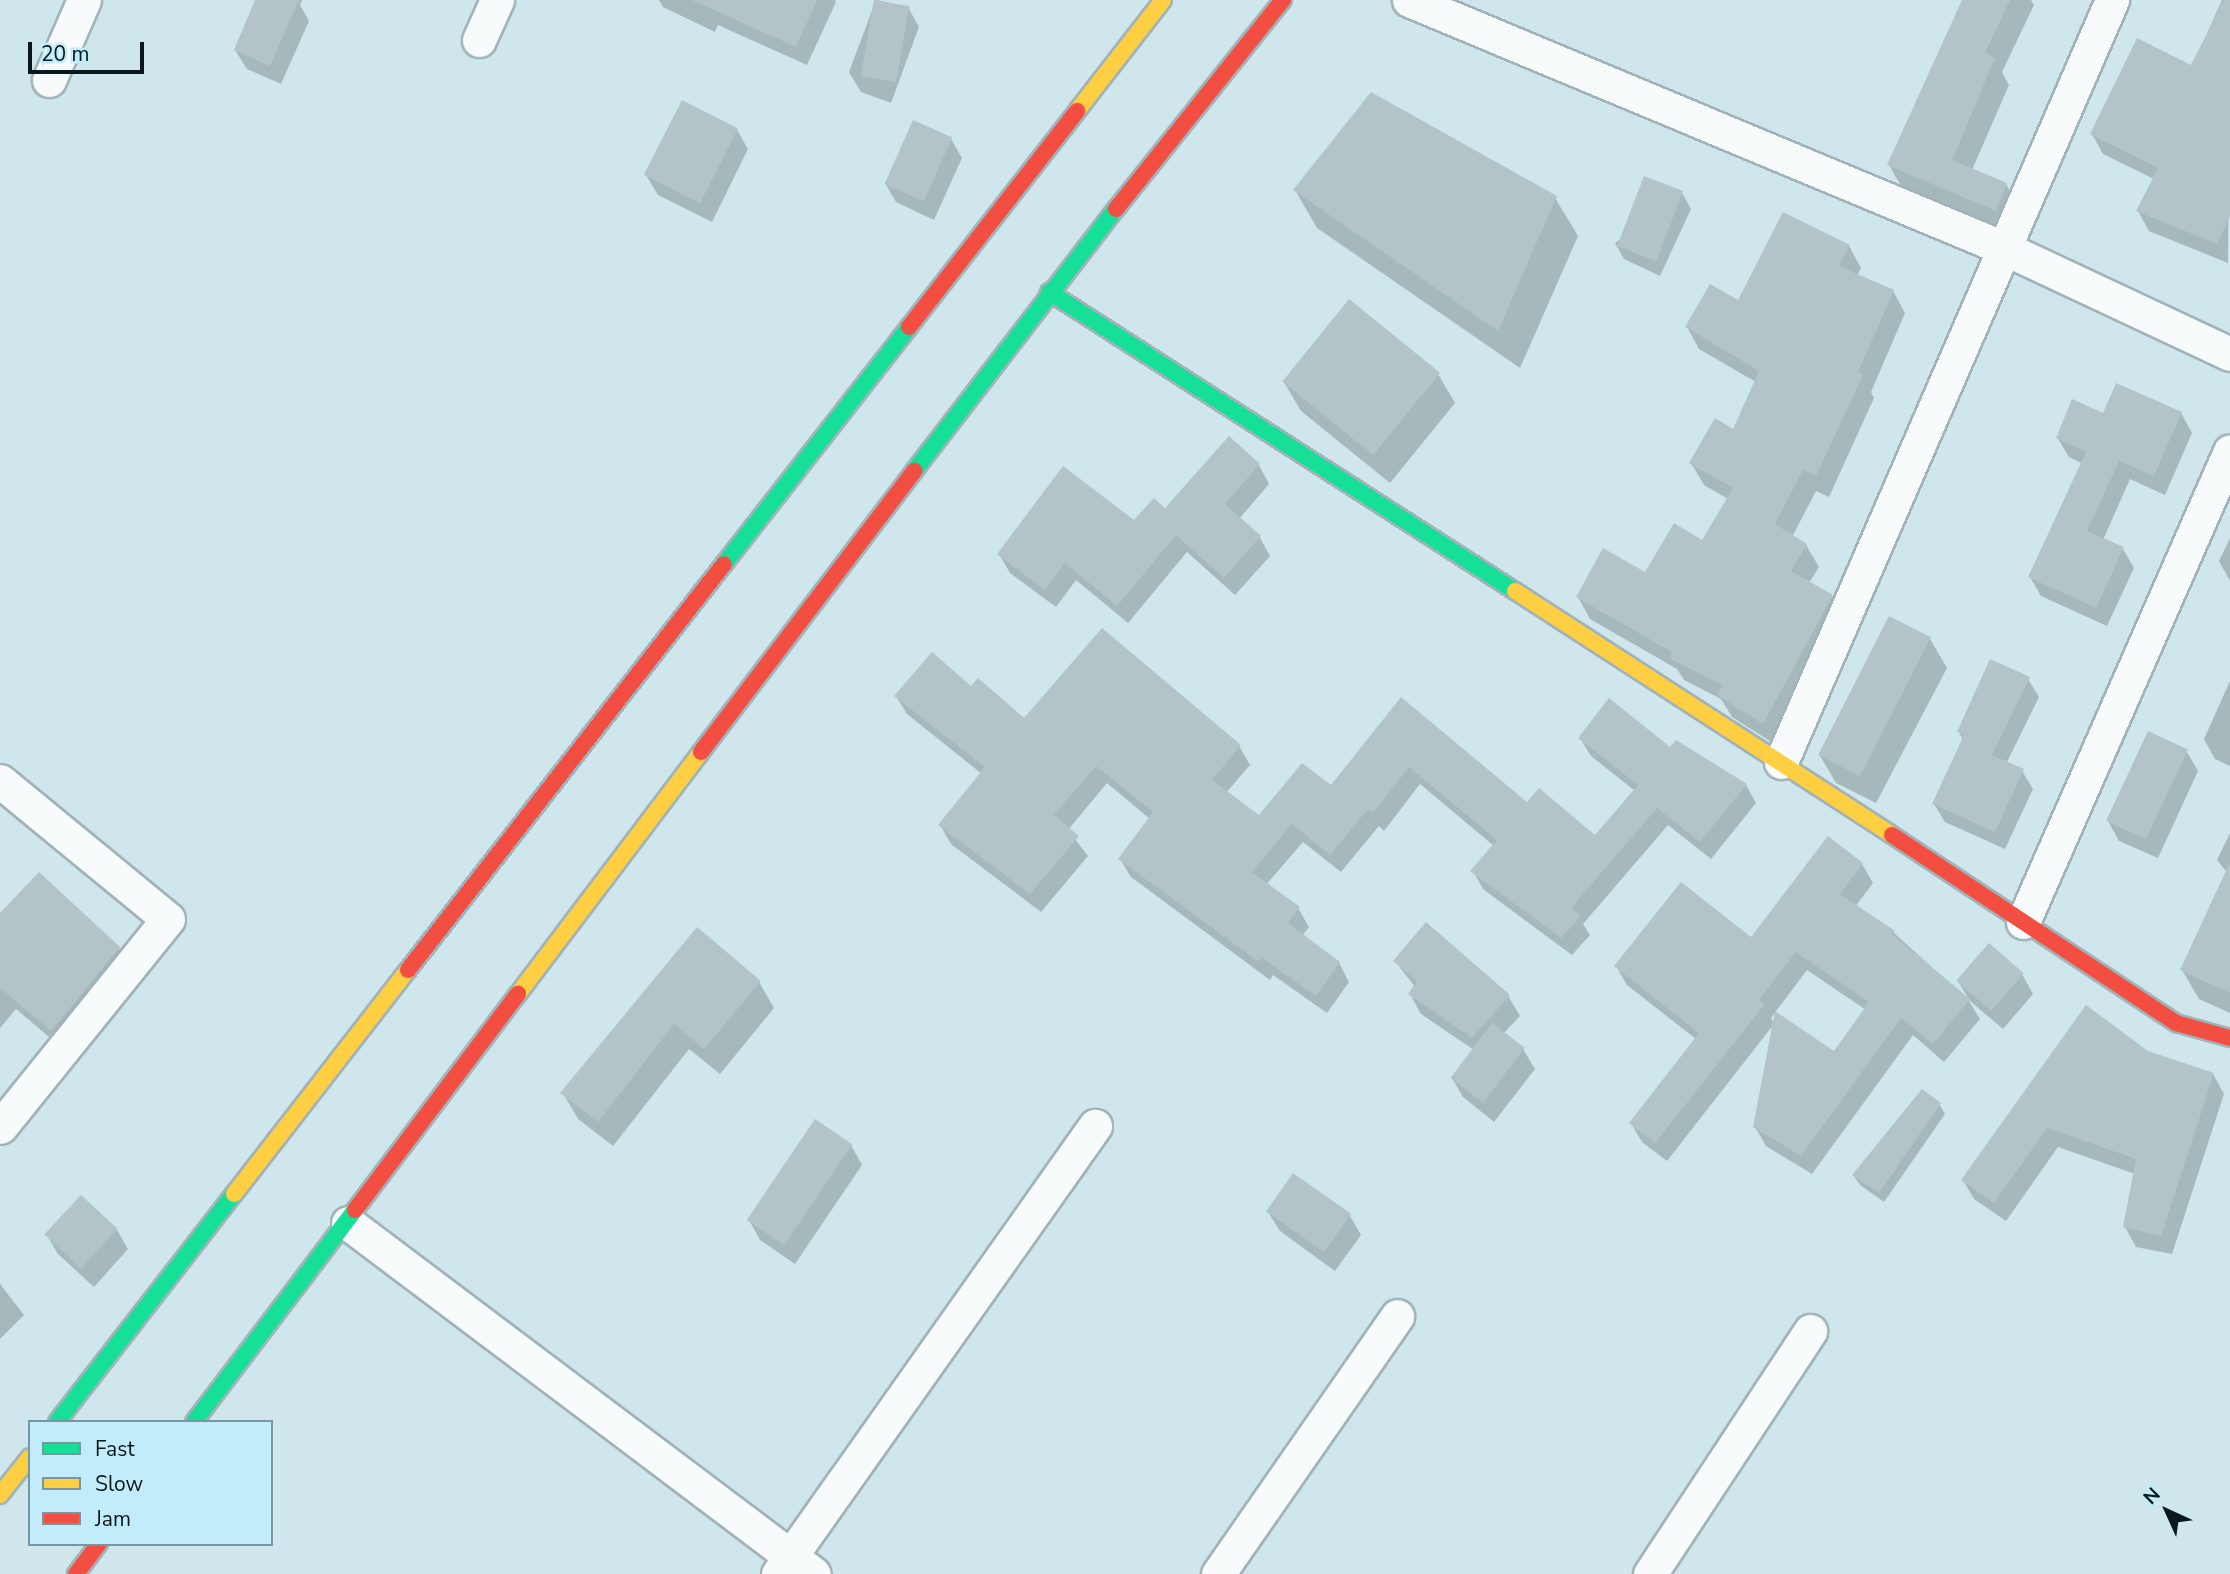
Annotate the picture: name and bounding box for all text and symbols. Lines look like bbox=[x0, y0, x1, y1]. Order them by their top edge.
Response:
scale bar bbox=[32, 28, 147, 72]
text: 20 m bbox=[41, 40, 90, 68]
legend bbox=[28, 1420, 273, 1546]
text: Fast bbox=[95, 1435, 135, 1463]
text: Slow bbox=[95, 1470, 143, 1498]
north arrow bbox=[2132, 1476, 2202, 1546]
text: N bbox=[2138, 1482, 2166, 1510]
text: Jam bbox=[95, 1505, 131, 1533]

